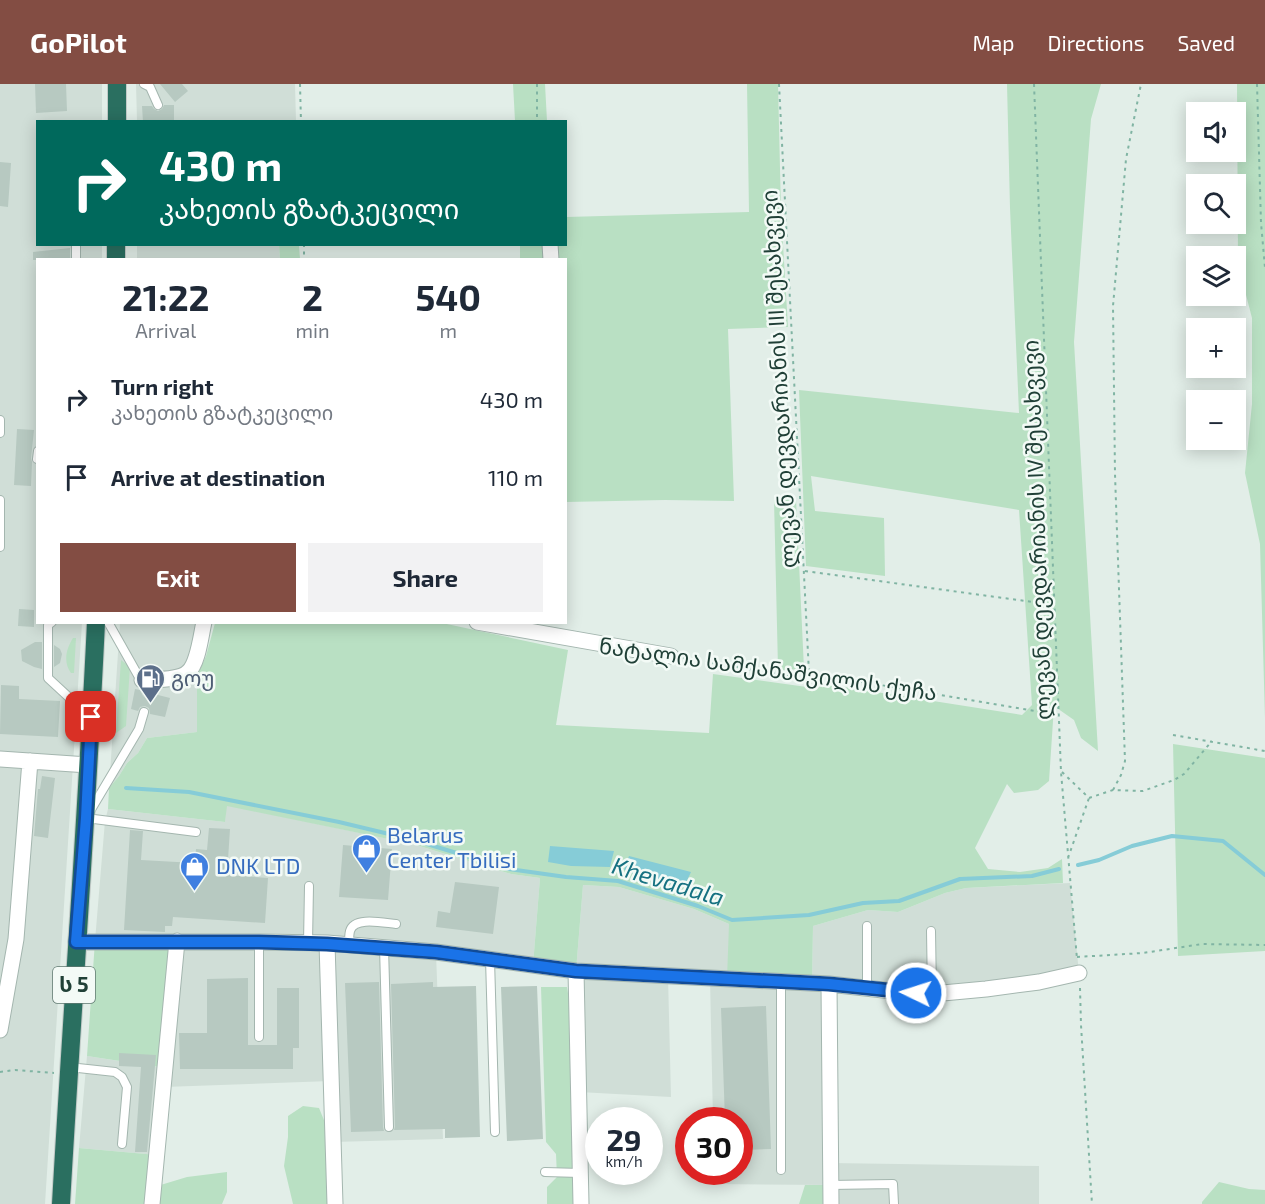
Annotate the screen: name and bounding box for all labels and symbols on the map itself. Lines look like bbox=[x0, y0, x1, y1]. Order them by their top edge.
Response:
street label: ლევან დევდარიანის III შესახვევი bbox=[755, 189, 803, 569]
street label: ლევან დევდარიანის IV შესახვევი bbox=[1016, 339, 1058, 721]
street label: ნატალია სამქანაშვილის ქუჩა bbox=[597, 631, 939, 707]
fuel station icon: გოუ bbox=[134, 662, 166, 704]
place label: გოუ bbox=[171, 664, 214, 691]
pin bbox=[65, 691, 116, 742]
place label: Belarus Center Tbilisi bbox=[387, 821, 517, 872]
shop icon: Belarus Center Tbilisi bbox=[350, 832, 382, 874]
shop icon: DNK LTD bbox=[179, 850, 211, 892]
water label: Khevadala bbox=[609, 850, 728, 911]
place label: DNK LTD bbox=[216, 852, 300, 878]
position arrow bbox=[884, 961, 948, 1025]
road number: ს 5 bbox=[53, 967, 95, 1003]
speed limit sign: 30 bbox=[675, 1107, 753, 1185]

